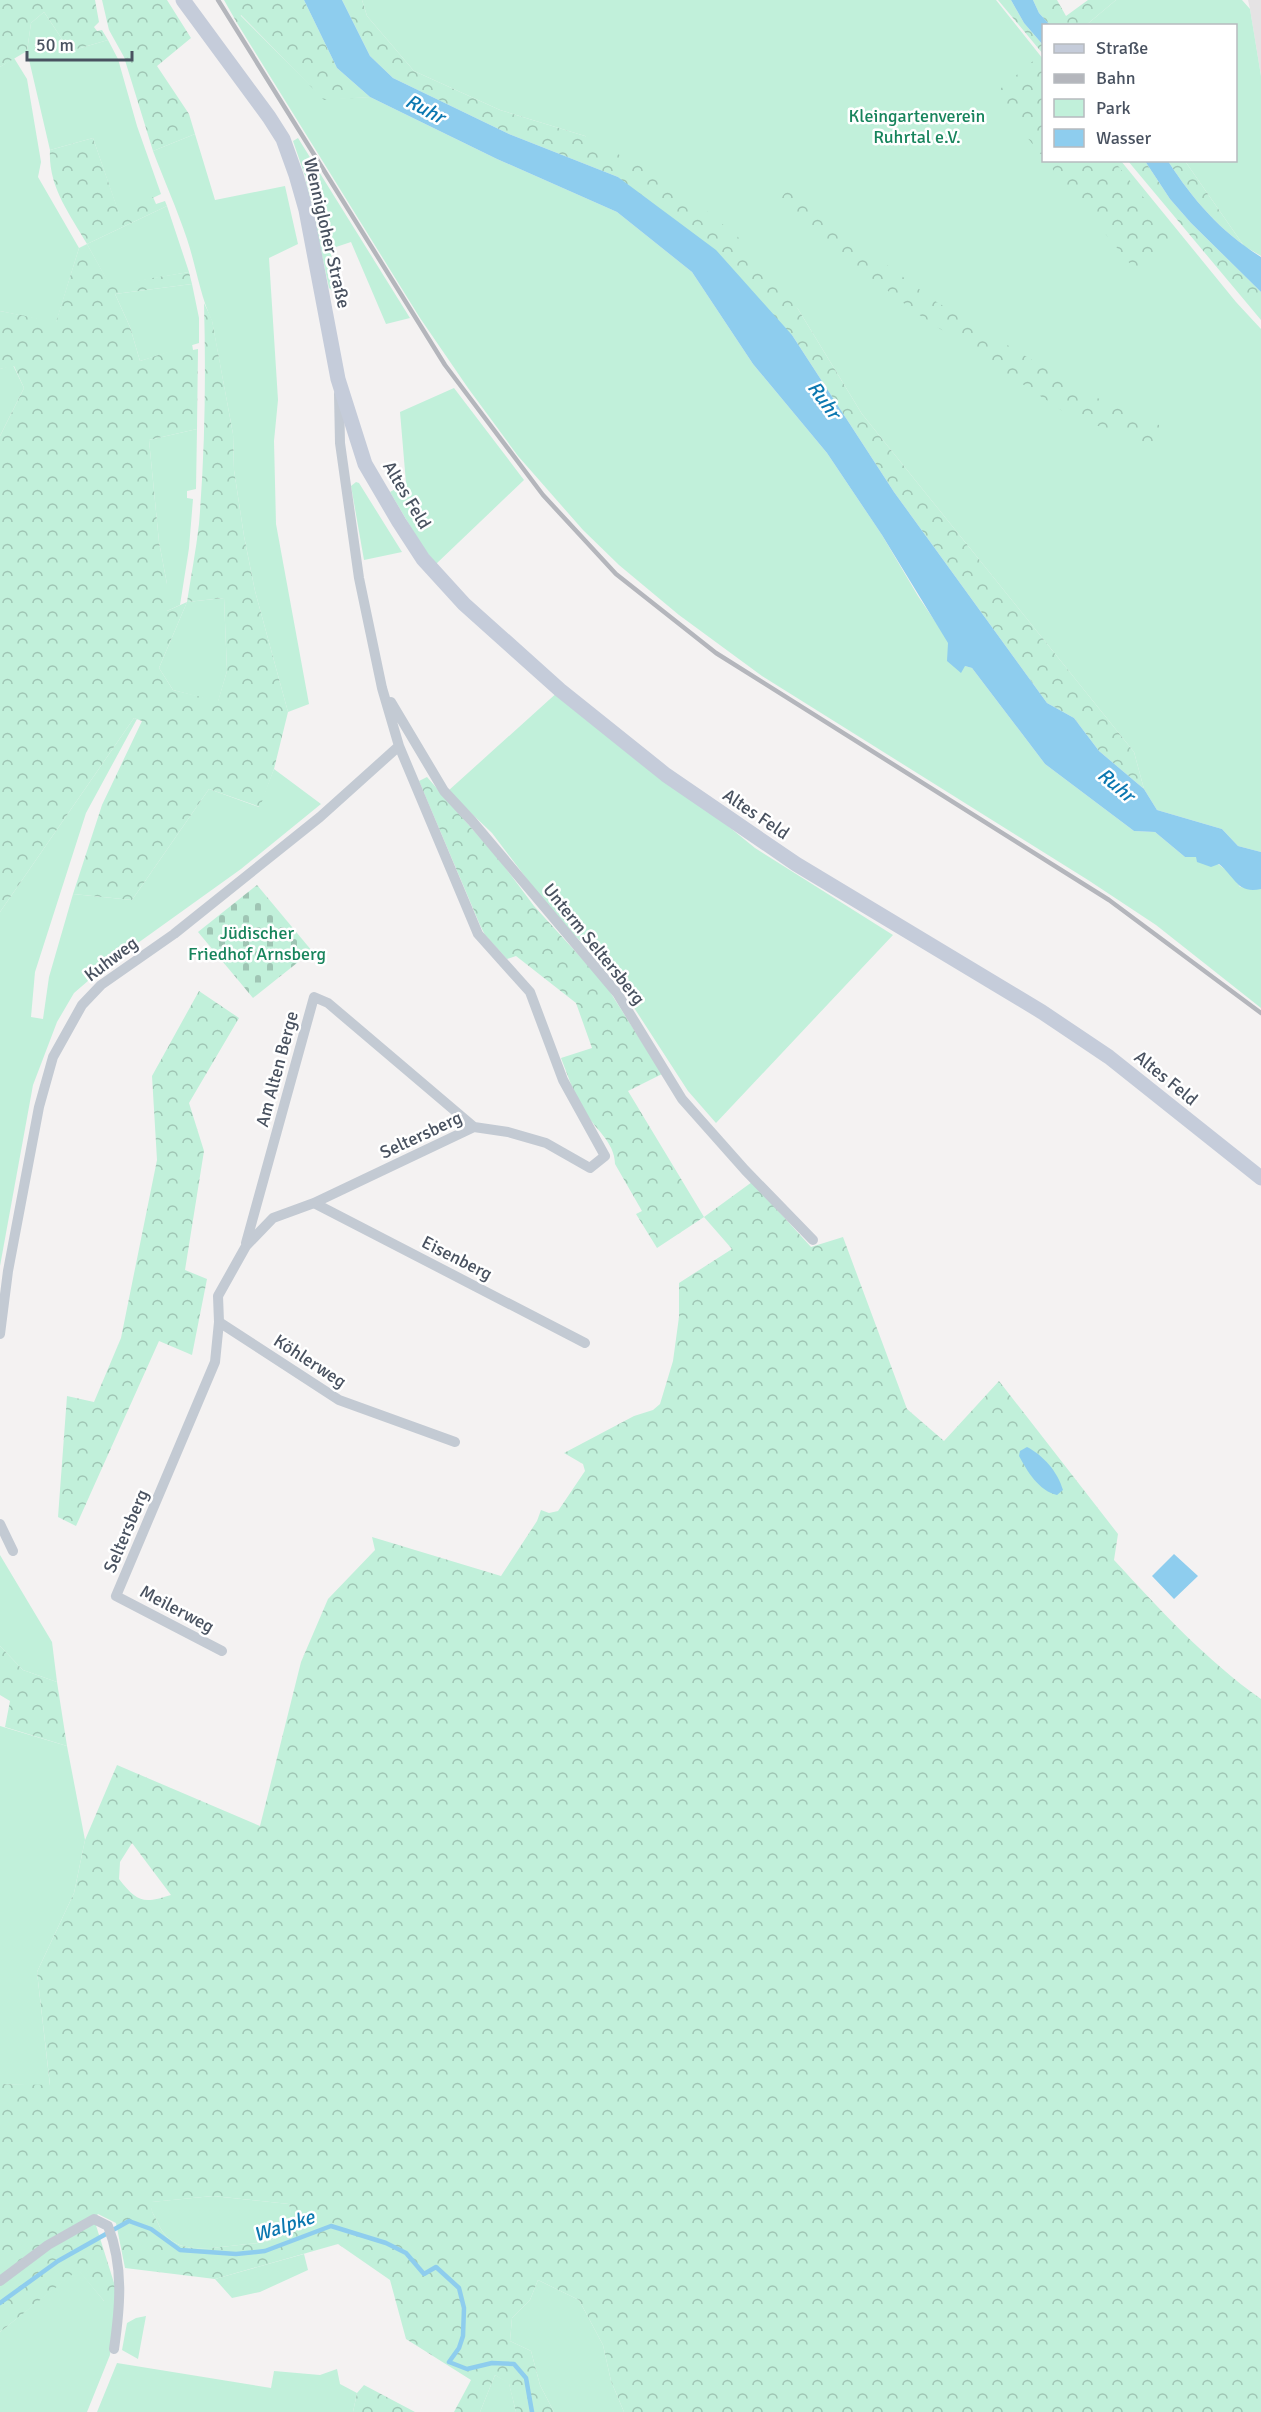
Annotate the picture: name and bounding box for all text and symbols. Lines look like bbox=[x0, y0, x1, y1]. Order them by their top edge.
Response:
scale bar bbox=[27, 24, 132, 62]
legend bbox=[1042, 24, 1237, 162]
text: 50 m bbox=[36, 34, 74, 56]
text: Straße bbox=[1096, 37, 1148, 59]
text: Bahn bbox=[1096, 67, 1136, 89]
water label: Ruhr bbox=[401, 88, 451, 131]
text: Park bbox=[1096, 97, 1131, 119]
park label: Kleingartenverein Ruhrtal e.V. bbox=[849, 105, 985, 148]
text: Wasser bbox=[1096, 127, 1152, 149]
street label: Wennigloher Straße bbox=[299, 156, 355, 310]
water label: Ruhr bbox=[802, 376, 848, 426]
street label: Altes Feld bbox=[378, 457, 436, 533]
water label: Ruhr bbox=[1092, 762, 1142, 809]
street label: Altes Feld bbox=[719, 784, 793, 844]
street label: Unterm Seltersberg bbox=[538, 879, 650, 1009]
park label: Jüdischer Friedhof Arnsberg bbox=[188, 922, 326, 965]
street label: Kuhweg bbox=[80, 932, 142, 986]
street label: Am Alten Berge bbox=[251, 1009, 303, 1129]
street label: Altes Feld bbox=[1130, 1046, 1202, 1110]
street label: Seltersberg bbox=[376, 1106, 466, 1164]
street label: Eisenberg bbox=[418, 1231, 496, 1285]
street label: Köhlerweg bbox=[270, 1329, 350, 1393]
street label: Seltersberg bbox=[99, 1486, 153, 1576]
street label: Meilerweg bbox=[136, 1580, 218, 1638]
water label: Walpke bbox=[250, 2204, 319, 2248]

